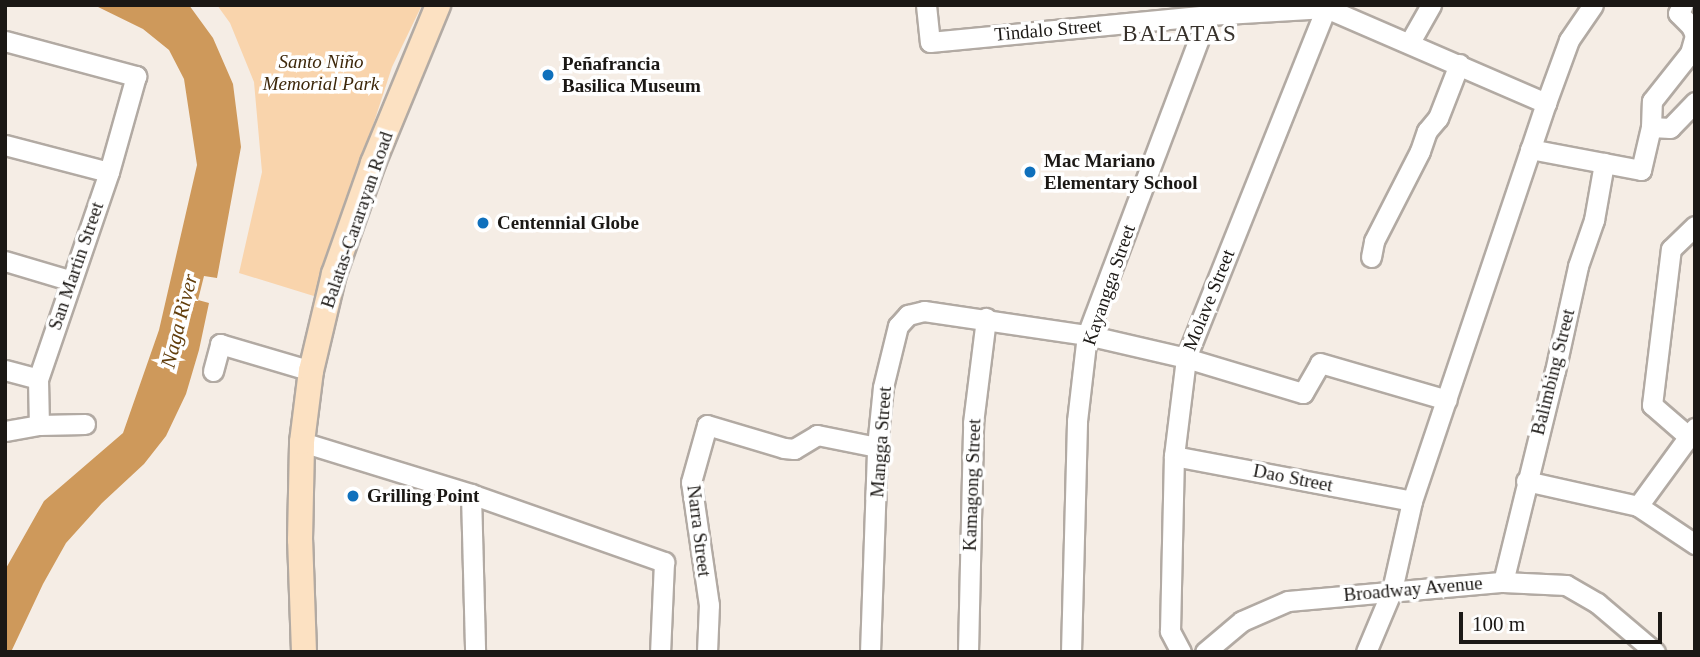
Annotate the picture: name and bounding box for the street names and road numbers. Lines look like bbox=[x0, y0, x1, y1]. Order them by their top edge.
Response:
street label: Tindalo Street bbox=[993, 14, 1103, 46]
street label: Balatas-Cararayan Road bbox=[316, 129, 398, 311]
street label: San Martin Street bbox=[43, 199, 109, 333]
street label: Kayangga Street bbox=[1078, 222, 1140, 348]
street label: Molave Street bbox=[1178, 246, 1240, 354]
street label: Balimbing Street bbox=[1526, 307, 1580, 437]
street label: Mangga Street bbox=[866, 386, 896, 498]
street label: Kamagong Street bbox=[958, 418, 986, 552]
street label: Dao Street bbox=[1251, 459, 1335, 497]
street label: Narra Street bbox=[682, 484, 716, 578]
street label: Broadway Avenue bbox=[1342, 572, 1484, 606]

